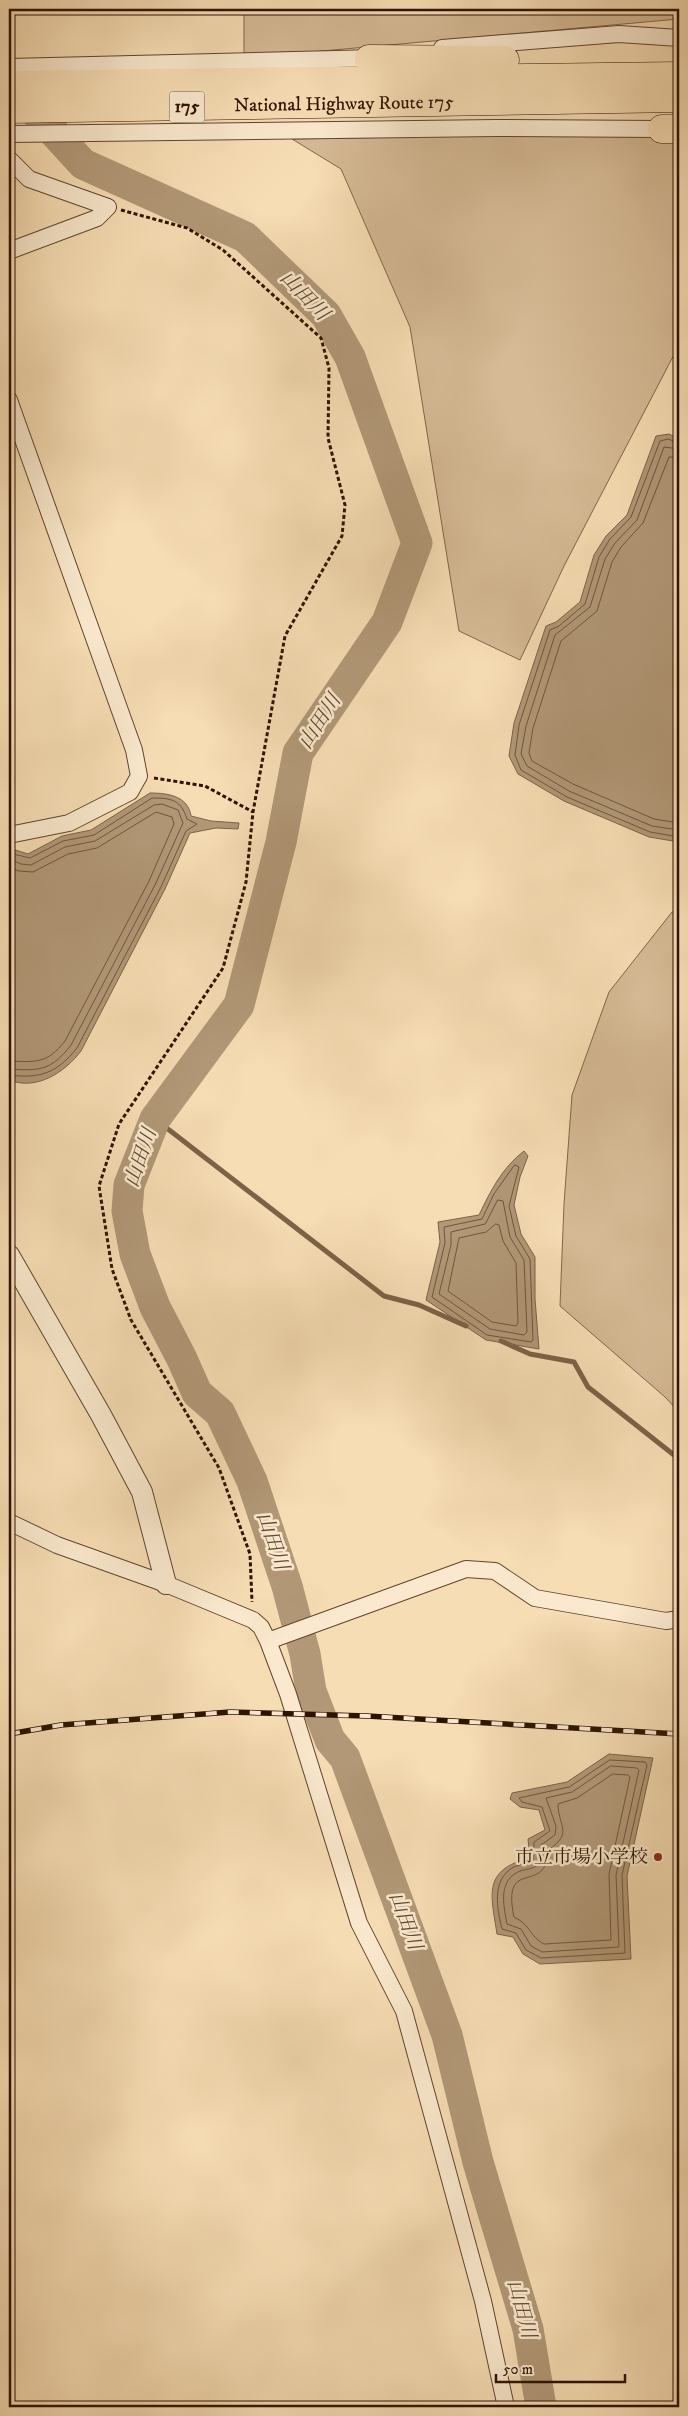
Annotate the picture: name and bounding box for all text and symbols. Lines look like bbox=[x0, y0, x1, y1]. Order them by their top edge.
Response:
street label: National Highway Route 175 bbox=[234, 90, 455, 117]
road number: 175 bbox=[170, 91, 204, 122]
water label: 山田川 bbox=[274, 266, 335, 328]
water label: 山田川 bbox=[293, 688, 348, 754]
water label: 山田川 bbox=[119, 1124, 163, 1190]
water label: 山田川 bbox=[250, 1509, 294, 1575]
place label: 市立市場小学校 bbox=[515, 1846, 648, 1869]
marker: 市立市場小学校 bbox=[652, 1851, 664, 1863]
water label: 山田川 bbox=[383, 1889, 428, 1955]
water label: 山田川 bbox=[501, 2277, 541, 2343]
scale bar bbox=[496, 2351, 624, 2383]
text: 50 m bbox=[503, 2360, 533, 2379]

